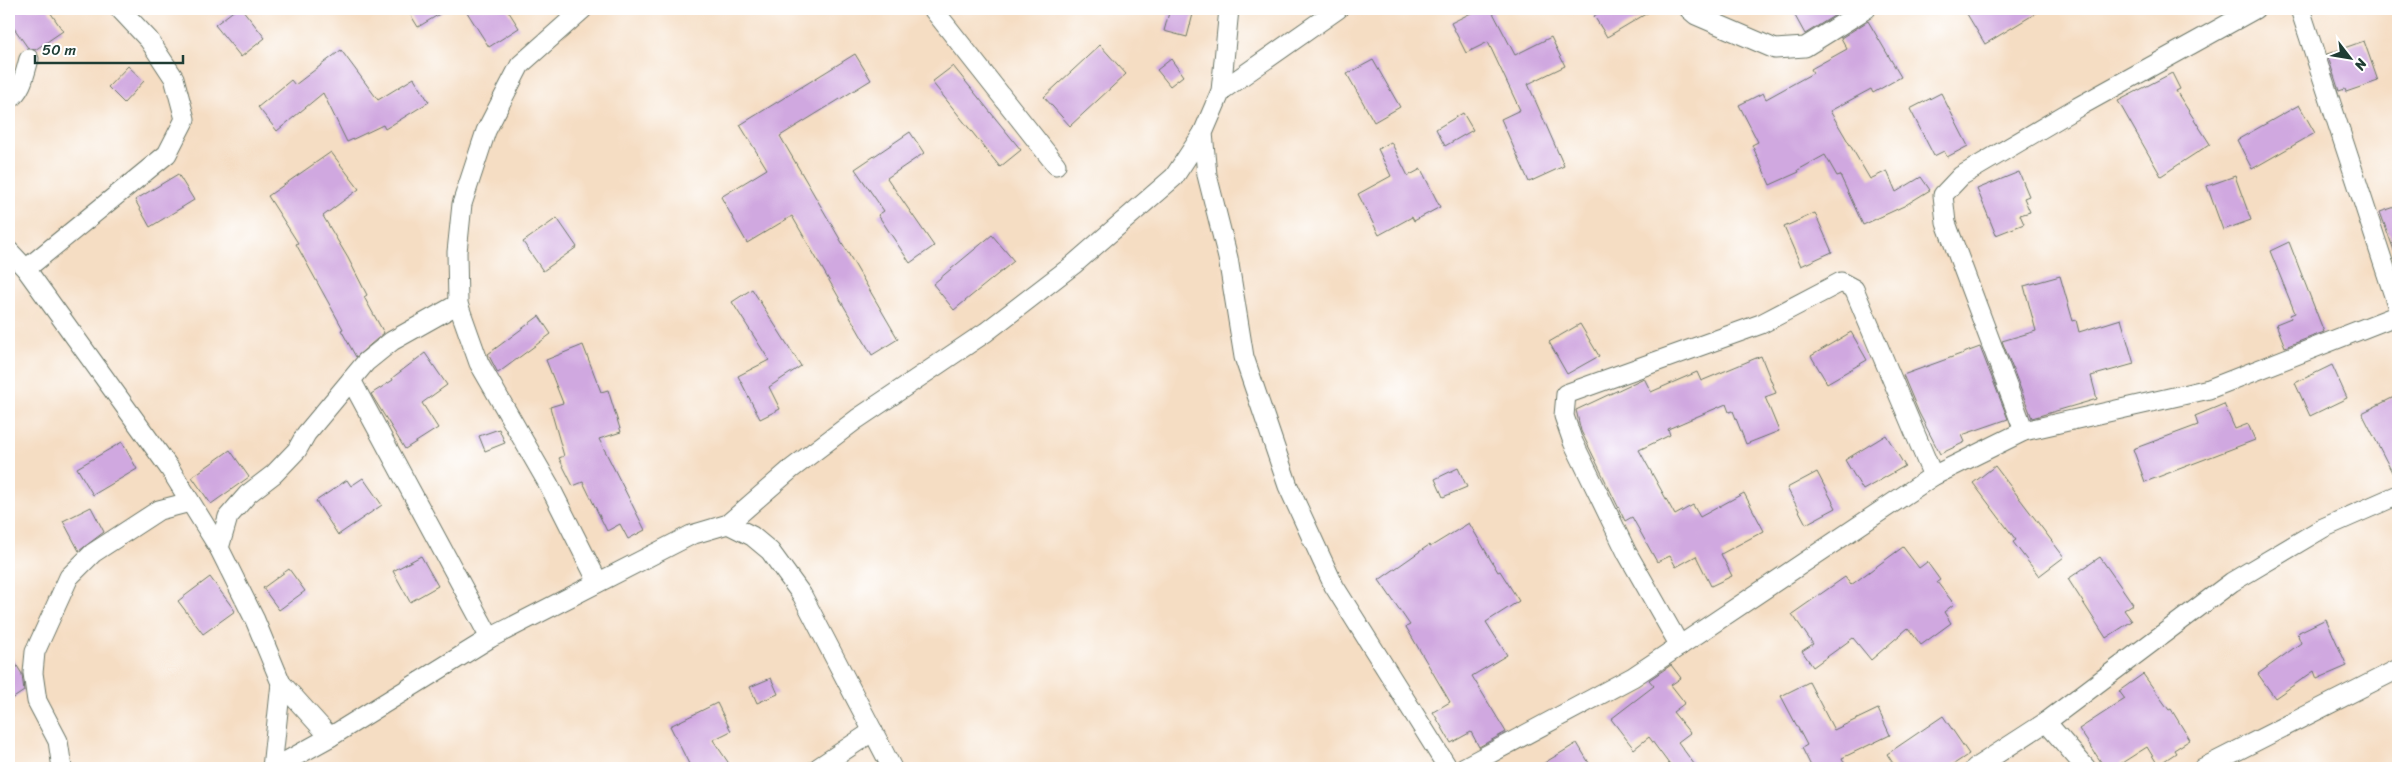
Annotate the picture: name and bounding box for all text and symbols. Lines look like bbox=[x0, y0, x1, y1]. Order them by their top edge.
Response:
scale bar bbox=[35, 32, 182, 64]
north arrow bbox=[2324, 32, 2374, 82]
text: 50 m bbox=[42, 37, 77, 63]
text: N bbox=[2347, 53, 2374, 75]

